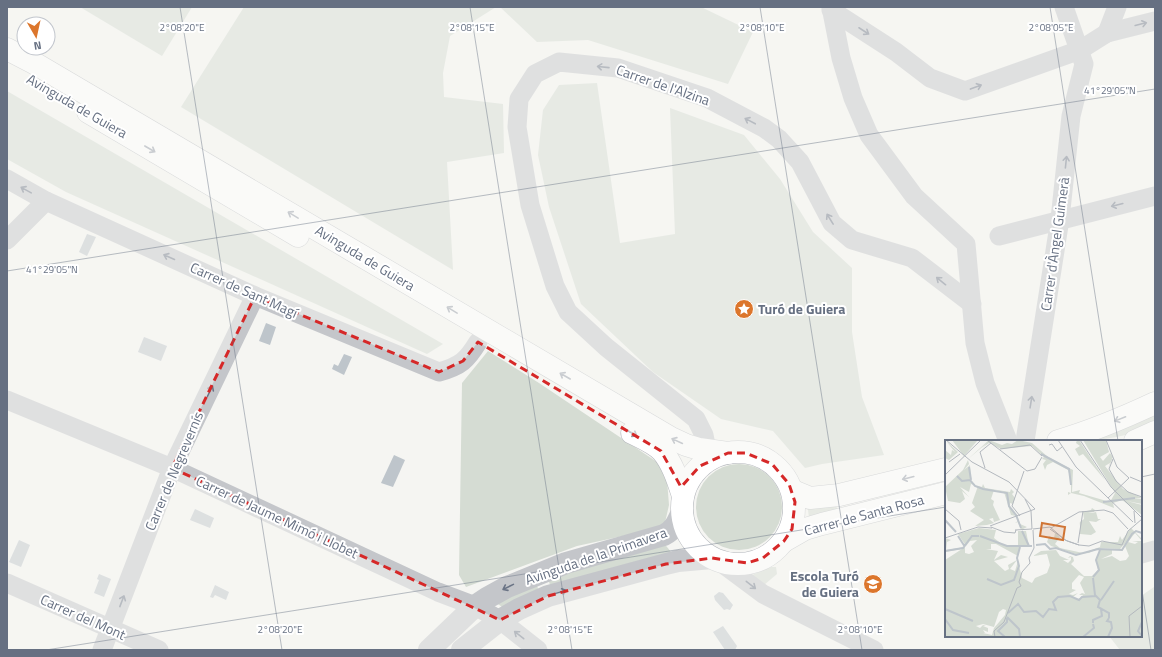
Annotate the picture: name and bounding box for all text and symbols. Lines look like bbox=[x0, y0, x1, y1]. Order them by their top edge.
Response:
north arrow bbox=[16, 16, 56, 56]
text: 2°08'20"E bbox=[160, 20, 205, 35]
text: 2°08'15"E bbox=[450, 20, 495, 35]
text: 2°08'10"E bbox=[740, 20, 785, 35]
text: 2°08'05"E bbox=[1029, 20, 1074, 35]
one-way arrow bbox=[1134, 20, 1147, 28]
one-way arrow bbox=[858, 27, 869, 35]
text: N bbox=[33, 37, 43, 54]
street label: Carrer de l'Alzina bbox=[613, 59, 713, 110]
one-way arrow bbox=[597, 63, 610, 70]
street label: Avinguda de Guiera bbox=[23, 68, 131, 143]
one-way arrow bbox=[969, 83, 982, 90]
text: 41°29'05"N bbox=[1084, 83, 1136, 98]
one-way arrow bbox=[744, 116, 756, 124]
one-way arrow bbox=[144, 145, 156, 153]
one-way arrow bbox=[1063, 156, 1070, 169]
street label: Carrer d'Àngel Guimerà bbox=[1035, 176, 1074, 312]
one-way arrow bbox=[20, 185, 32, 193]
one-way arrow bbox=[1111, 202, 1124, 209]
one-way arrow bbox=[288, 211, 299, 219]
one-way arrow bbox=[826, 213, 834, 225]
street label: Avinguda de Guiera bbox=[311, 219, 419, 296]
one-way arrow bbox=[163, 253, 175, 260]
street label: Carrer de Sant Magí bbox=[187, 256, 302, 323]
text: 41°29'05"N bbox=[26, 262, 78, 277]
one-way arrow bbox=[935, 277, 946, 285]
place icon: Turó de Guiera bbox=[733, 298, 755, 320]
place label: Turó de Guiera bbox=[758, 298, 845, 319]
one-way arrow bbox=[446, 306, 458, 314]
one-way arrow bbox=[559, 371, 571, 379]
one-way arrow bbox=[206, 385, 214, 397]
one-way arrow bbox=[1027, 395, 1035, 408]
street label: Carrer de Negrevernís bbox=[139, 408, 208, 534]
one-way arrow bbox=[1114, 416, 1126, 424]
one-way arrow bbox=[626, 429, 638, 437]
one-way arrow bbox=[671, 437, 683, 444]
inset map bbox=[945, 440, 1142, 637]
street label: Carrer de Jaume Mimó i Llobet bbox=[193, 470, 362, 563]
one-way arrow bbox=[902, 475, 915, 482]
street label: Carrer de Santa Rosa bbox=[802, 488, 926, 541]
street label: Avinguda de la Primavera bbox=[522, 521, 670, 590]
place label: Escola Turó de Guiera bbox=[790, 565, 859, 602]
school or university icon: Escola Turó de Guiera bbox=[862, 573, 884, 595]
one-way arrow bbox=[745, 581, 756, 590]
one-way arrow bbox=[502, 584, 514, 591]
street label: Carrer del Mont bbox=[37, 588, 129, 645]
one-way arrow bbox=[554, 588, 567, 596]
one-way arrow bbox=[118, 595, 126, 607]
text: 2°08'20"E bbox=[258, 622, 303, 637]
text: 2°08'15"E bbox=[548, 622, 593, 637]
text: 2°08'10"E bbox=[838, 622, 883, 637]
one-way arrow bbox=[514, 631, 525, 639]

